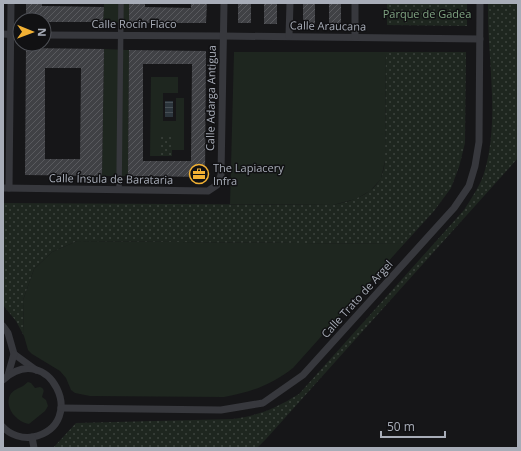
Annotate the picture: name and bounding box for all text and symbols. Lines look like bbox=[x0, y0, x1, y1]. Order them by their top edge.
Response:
park label: Parque de Gadea bbox=[383, 6, 471, 21]
north arrow bbox=[12, 12, 52, 52]
street label: Calle Rocín Flaco bbox=[91, 16, 177, 31]
street label: Calle Araucana bbox=[290, 17, 366, 34]
text: N bbox=[35, 28, 50, 37]
street label: Calle Adarga Antigua bbox=[202, 45, 219, 151]
place label: The Lapiacery Infra bbox=[213, 160, 284, 188]
office icon: The Lapiacery Infra bbox=[188, 163, 210, 185]
street label: Calle Ínsula de Barataria bbox=[49, 170, 173, 187]
street label: Calle Trato de Argel bbox=[318, 257, 396, 341]
scale bar bbox=[381, 413, 445, 439]
text: 50 m bbox=[387, 418, 415, 435]

